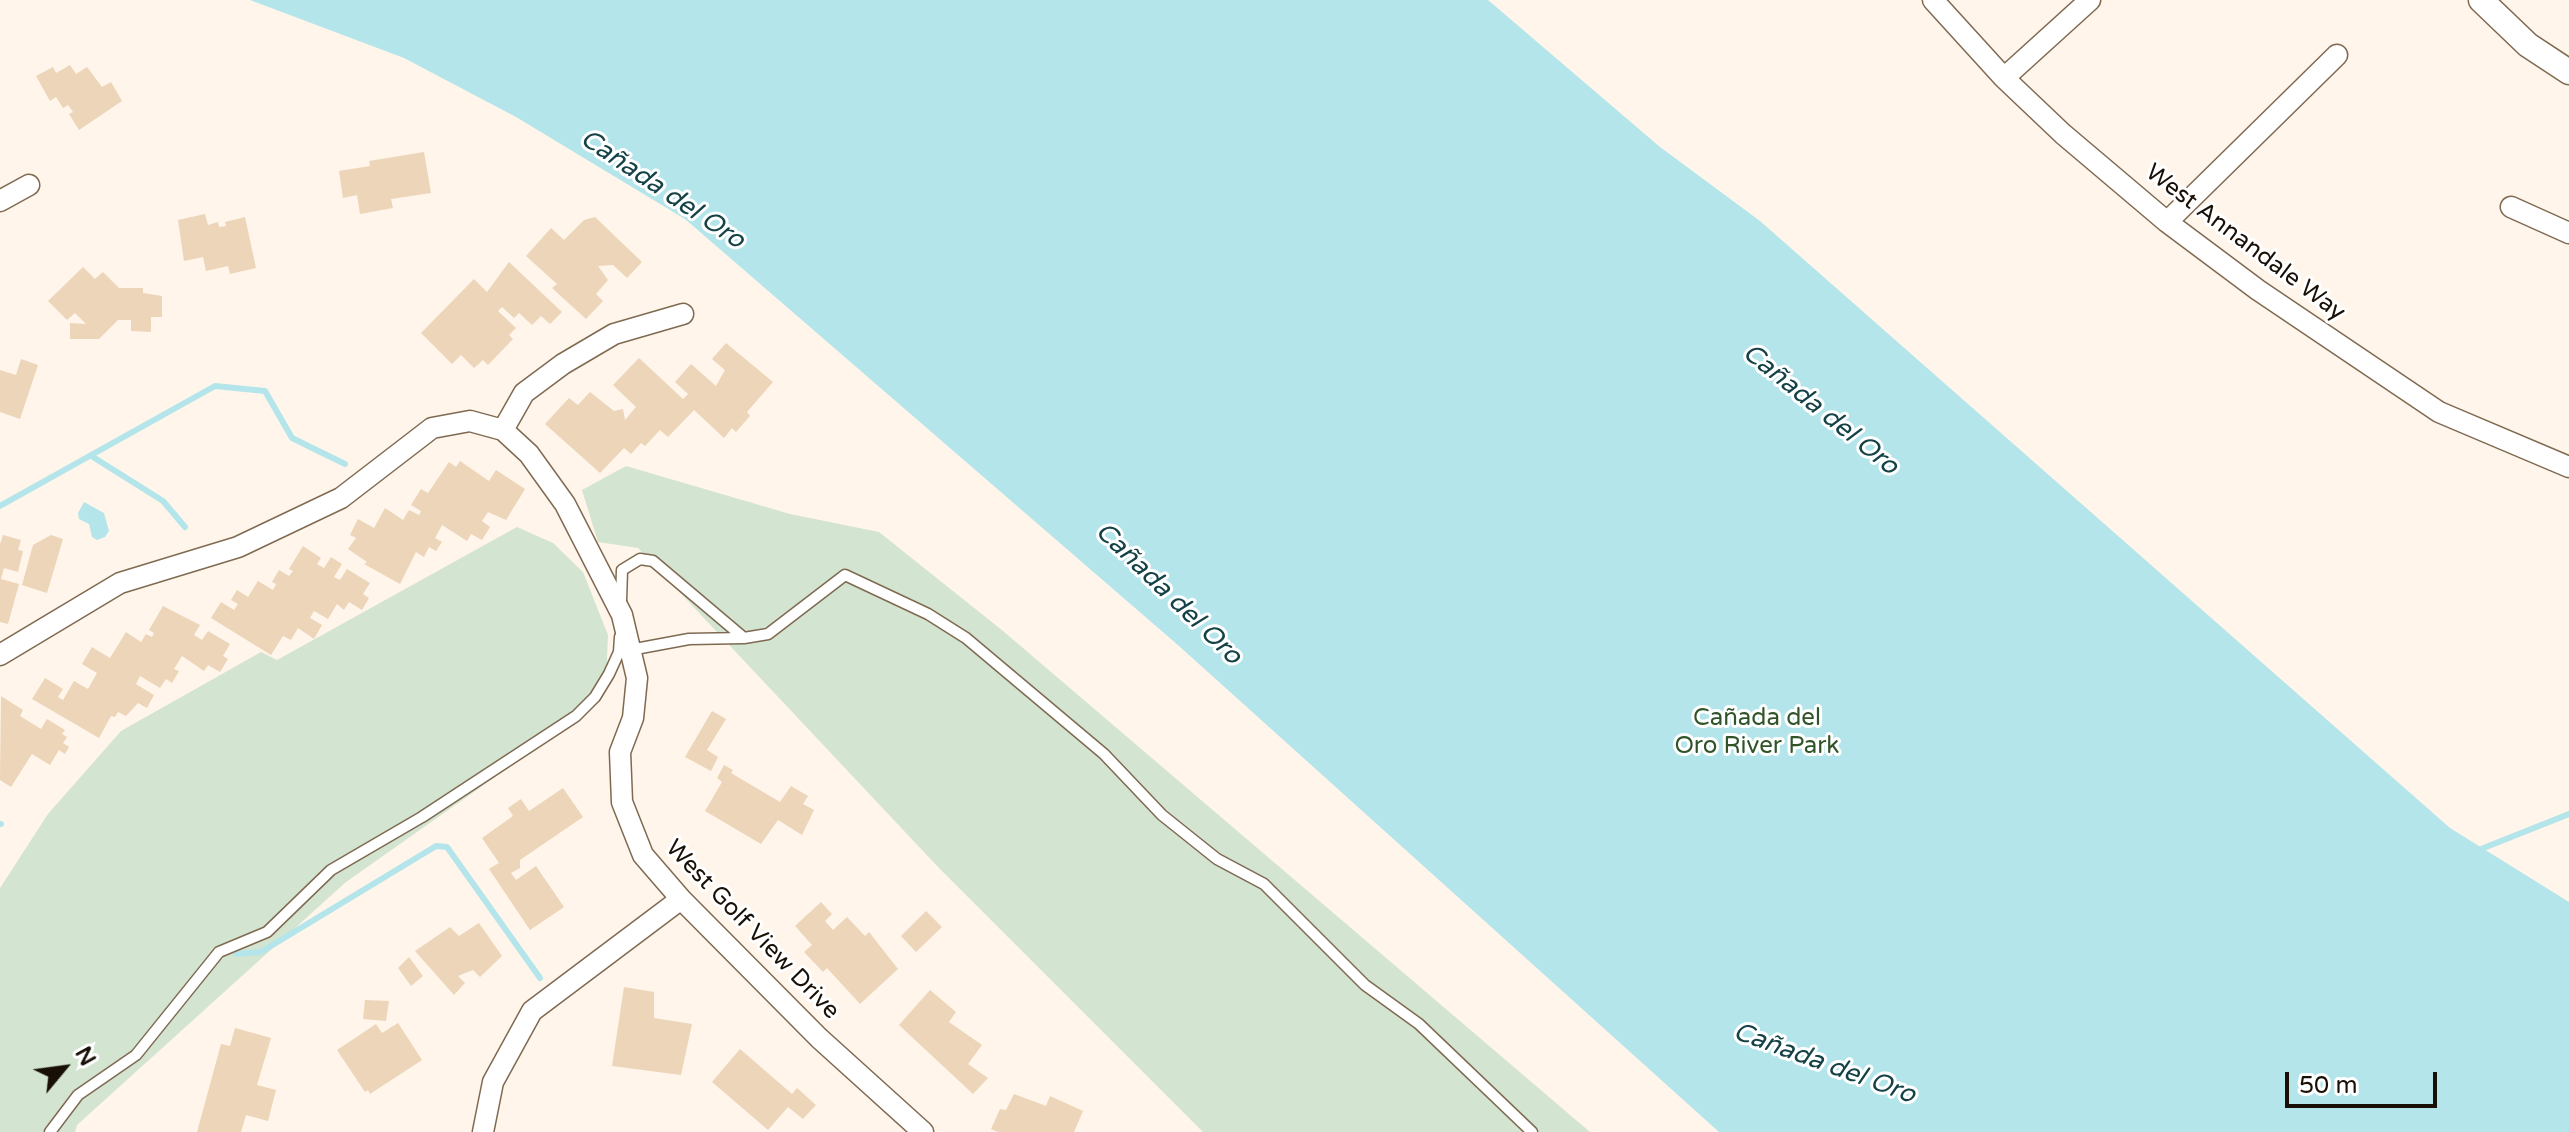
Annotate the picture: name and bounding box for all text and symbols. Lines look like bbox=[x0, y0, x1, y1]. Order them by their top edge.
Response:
water label: Cañada del Oro bbox=[574, 124, 750, 256]
street label: West Annandale Way bbox=[2139, 159, 2351, 327]
water label: Cañada del Oro bbox=[1736, 338, 1904, 482]
water label: Cañada del Oro bbox=[1088, 516, 1248, 672]
park label: Cañada del Oro River Park bbox=[1675, 705, 1839, 761]
street label: West Golf View Drive bbox=[659, 834, 845, 1026]
water label: Cañada del Oro bbox=[1729, 1017, 1919, 1111]
north arrow bbox=[24, 1028, 104, 1108]
text: N bbox=[69, 1042, 101, 1070]
scale bar bbox=[2289, 1056, 2441, 1106]
text: 50 m bbox=[2299, 1071, 2357, 1100]

